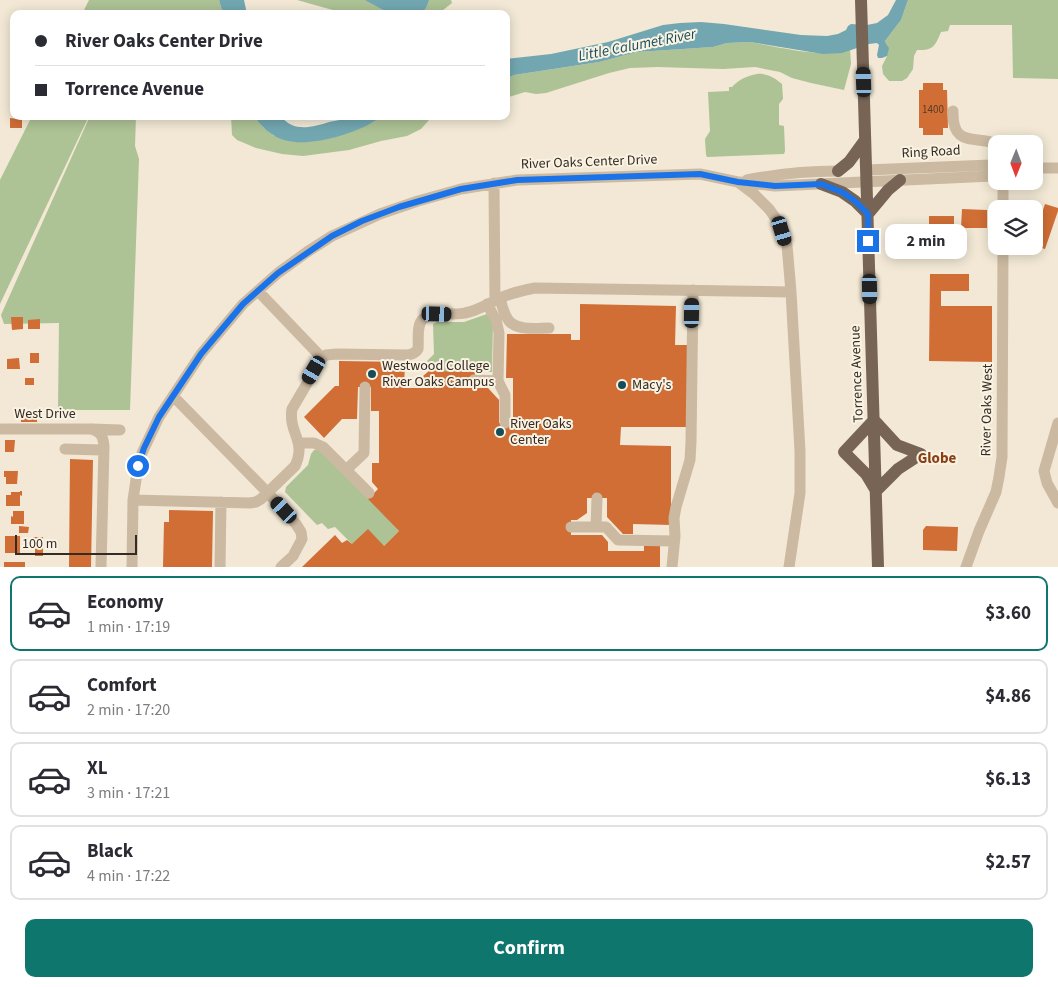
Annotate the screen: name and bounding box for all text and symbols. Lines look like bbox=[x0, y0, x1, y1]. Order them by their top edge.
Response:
water label: Little Calumet River bbox=[576, 23, 699, 67]
text: River Oaks Center Drive bbox=[65, 28, 263, 55]
car bbox=[855, 67, 872, 97]
text: Torrence Avenue bbox=[65, 76, 204, 103]
house number: 1400 bbox=[922, 102, 944, 117]
north arrow bbox=[988, 135, 1042, 190]
map controls bbox=[988, 135, 1043, 255]
street label: Ring Road bbox=[901, 140, 961, 164]
street label: River Oaks Center Drive bbox=[520, 150, 658, 174]
button: layers bbox=[988, 200, 1043, 255]
car bbox=[770, 214, 793, 248]
callout: 2 min bbox=[886, 224, 968, 258]
route end bbox=[857, 230, 879, 252]
text: 2 min bbox=[907, 230, 945, 252]
car bbox=[862, 274, 877, 304]
car bbox=[684, 298, 699, 328]
car bbox=[421, 306, 452, 322]
street label: Torrence Avenue bbox=[845, 325, 869, 423]
car bbox=[300, 353, 327, 387]
place label: Westwood College River Oaks Campus bbox=[382, 356, 494, 392]
street label: River Oaks West bbox=[976, 363, 998, 457]
marker: Westwood College River Oaks Campus bbox=[366, 368, 378, 380]
place label: Macy's bbox=[632, 375, 671, 395]
marker: Macy's bbox=[616, 379, 628, 391]
street label: West Drive bbox=[14, 404, 76, 424]
place label: River Oaks Center bbox=[510, 414, 572, 450]
marker: River Oaks Center bbox=[494, 426, 506, 438]
district label: Globe bbox=[918, 448, 956, 469]
route start bbox=[127, 455, 149, 477]
car bbox=[268, 494, 299, 526]
scale bar bbox=[15, 532, 138, 555]
text: 100 m bbox=[22, 534, 57, 554]
text: Economy bbox=[87, 589, 164, 616]
icon: car bbox=[27, 591, 72, 636]
text: $3.60 bbox=[985, 600, 1031, 627]
text: 1 min · 17:19 bbox=[87, 616, 170, 638]
text: Comfort bbox=[87, 672, 157, 699]
icon: car bbox=[27, 674, 72, 719]
text: $4.86 bbox=[985, 683, 1031, 710]
text: 2 min · 17:20 bbox=[87, 699, 170, 721]
text: XL bbox=[87, 755, 108, 782]
icon: car bbox=[27, 757, 72, 802]
text: $6.13 bbox=[985, 766, 1031, 793]
text: 3 min · 17:21 bbox=[87, 782, 170, 804]
text: Black bbox=[87, 838, 133, 865]
icon: car bbox=[27, 840, 72, 885]
text: $2.57 bbox=[985, 849, 1031, 876]
text: 4 min · 17:22 bbox=[87, 865, 170, 887]
button: Confirm bbox=[25, 919, 1033, 977]

